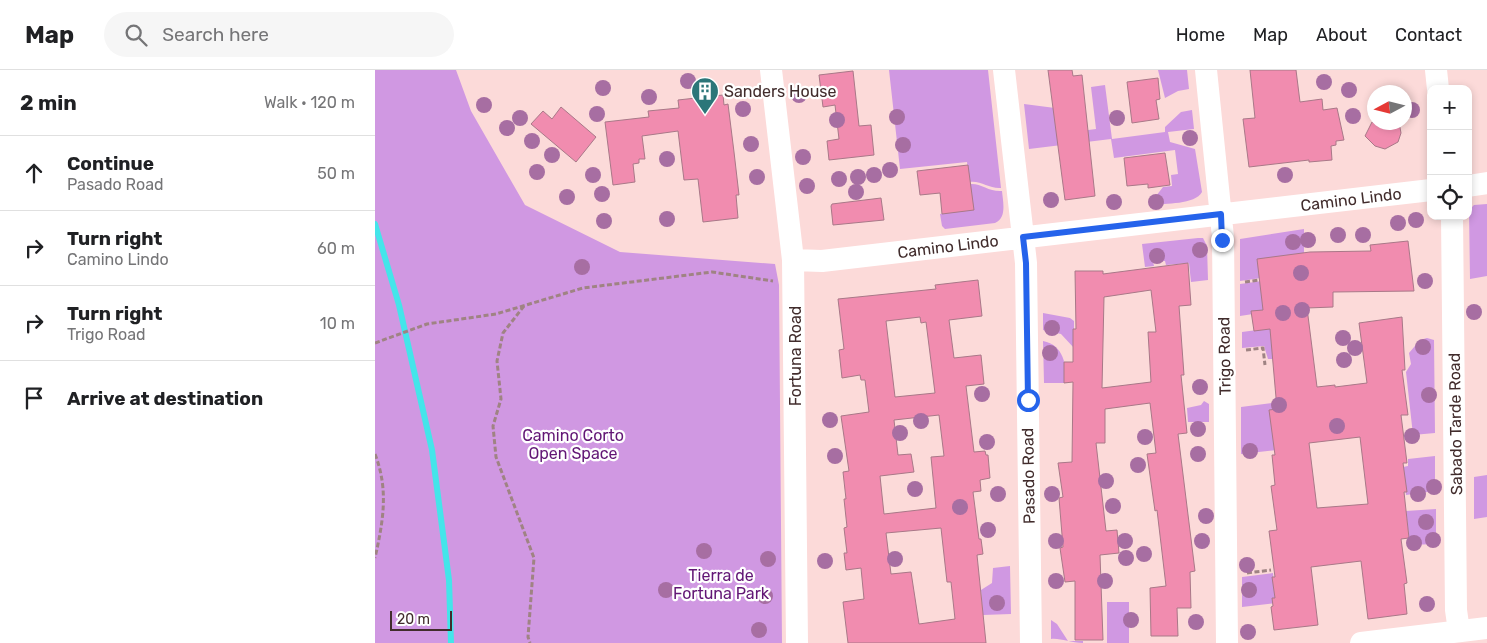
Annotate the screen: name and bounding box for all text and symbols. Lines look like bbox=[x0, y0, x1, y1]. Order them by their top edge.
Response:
search box bbox=[104, 12, 454, 57]
text: Map bbox=[25, 21, 74, 49]
icon: search bbox=[122, 21, 150, 49]
text: Search here bbox=[162, 23, 269, 46]
text: Home bbox=[1176, 24, 1225, 46]
text: Map bbox=[1253, 24, 1288, 46]
text: About bbox=[1316, 24, 1367, 46]
text: Contact bbox=[1395, 24, 1462, 46]
building icon: Sanders House bbox=[690, 76, 720, 115]
place label: Sanders House bbox=[724, 82, 837, 101]
north arrow bbox=[1367, 85, 1412, 130]
map controls bbox=[1427, 85, 1472, 220]
button: + bbox=[1427, 85, 1472, 130]
text: 2 min bbox=[20, 90, 77, 115]
text: Walk · 120 m bbox=[264, 93, 355, 112]
button: − bbox=[1427, 130, 1472, 175]
text: Continue bbox=[67, 152, 154, 175]
icon: ahead bbox=[20, 159, 48, 187]
text: 50 m bbox=[317, 164, 355, 183]
text: Pasado Road bbox=[67, 175, 163, 194]
button: locate bbox=[1427, 175, 1472, 220]
street label: Camino Lindo bbox=[1299, 184, 1403, 215]
text: Turn right bbox=[67, 227, 162, 250]
route end bbox=[1211, 229, 1234, 252]
street label: Camino Lindo bbox=[896, 231, 1000, 262]
icon: right bbox=[20, 234, 48, 262]
text: 60 m bbox=[317, 239, 355, 258]
text: Camino Lindo bbox=[67, 250, 169, 269]
text: Turn right bbox=[67, 302, 162, 325]
street label: Fortuna Road bbox=[786, 306, 805, 406]
icon: right bbox=[20, 309, 48, 337]
text: 10 m bbox=[320, 314, 355, 333]
street label: Trigo Road bbox=[1214, 317, 1235, 395]
text: Trigo Road bbox=[67, 325, 146, 344]
street label: Sabado Tarde Road bbox=[1445, 353, 1466, 495]
icon: arrive bbox=[20, 384, 48, 412]
text: Arrive at destination bbox=[67, 387, 263, 410]
route start bbox=[1017, 389, 1040, 412]
park label: Camino Corto Open Space bbox=[522, 426, 624, 463]
street label: Pasado Road bbox=[1018, 428, 1039, 524]
park label: Tierra de Fortuna Park bbox=[673, 566, 770, 603]
scale bar bbox=[390, 608, 453, 631]
text: 20 m bbox=[397, 611, 430, 628]

